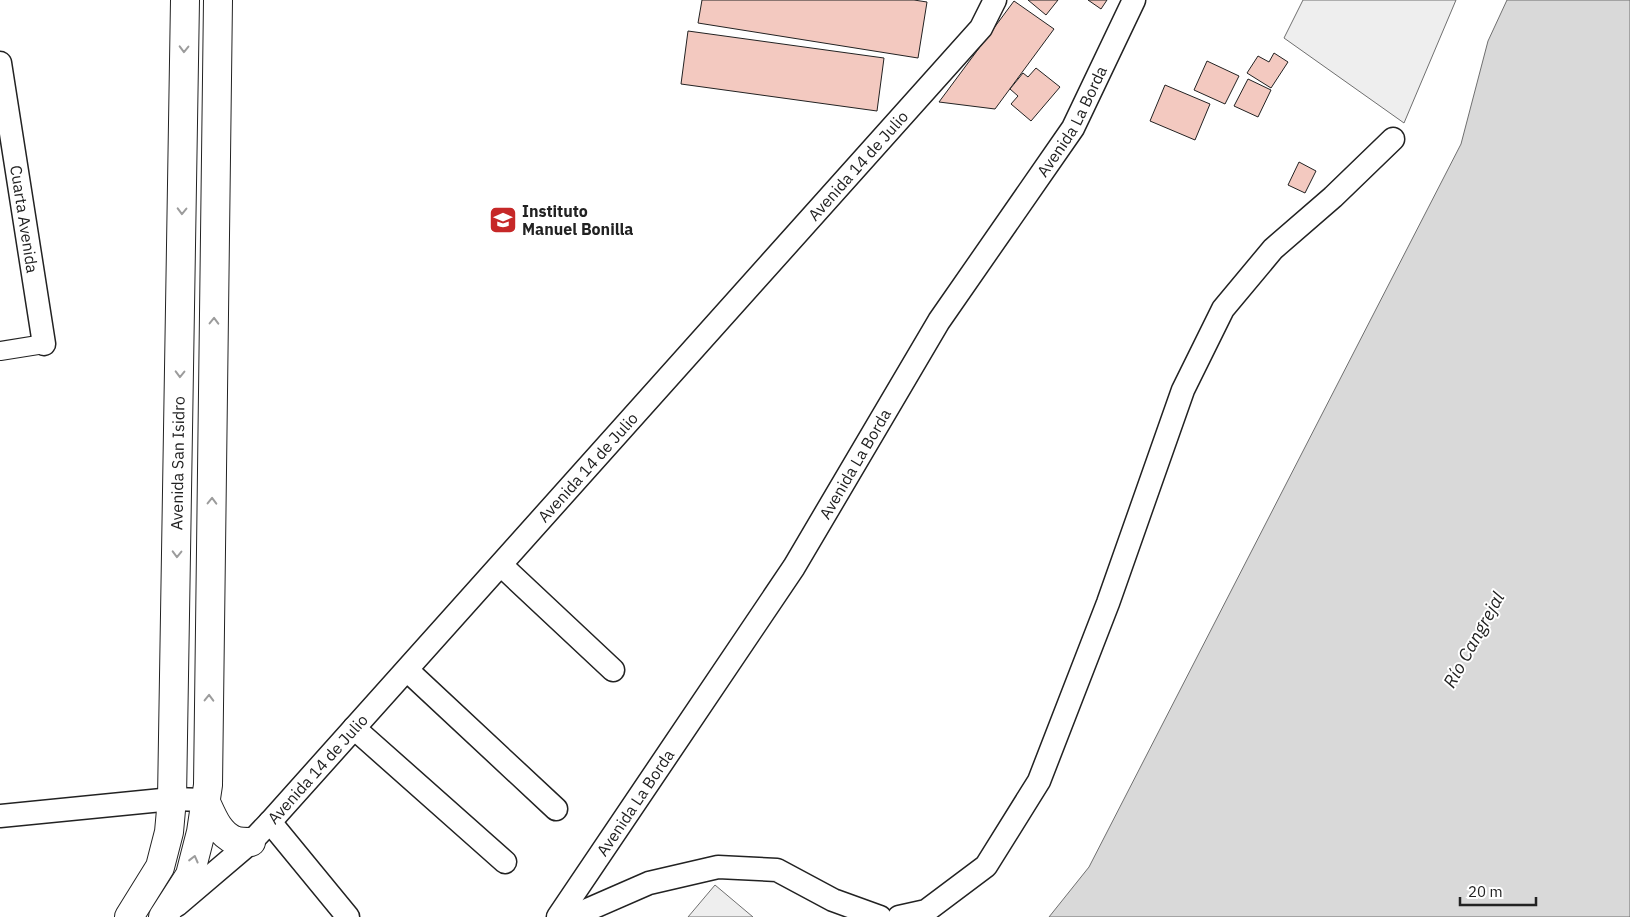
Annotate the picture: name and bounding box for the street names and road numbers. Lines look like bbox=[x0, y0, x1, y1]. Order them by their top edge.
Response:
street label: Avenida La Borda bbox=[1032, 62, 1111, 180]
street label: Avenida 14 de Julio bbox=[803, 106, 912, 225]
street label: Cuarta Avenida bbox=[6, 164, 43, 275]
street label: Avenida San Isidro bbox=[166, 396, 189, 530]
street label: Avenida La Borda bbox=[815, 405, 895, 522]
street label: Avenida 14 de Julio bbox=[533, 408, 642, 526]
street label: Avenida 14 de Julio bbox=[263, 710, 372, 828]
street label: Avenida La Borda bbox=[592, 745, 679, 860]

